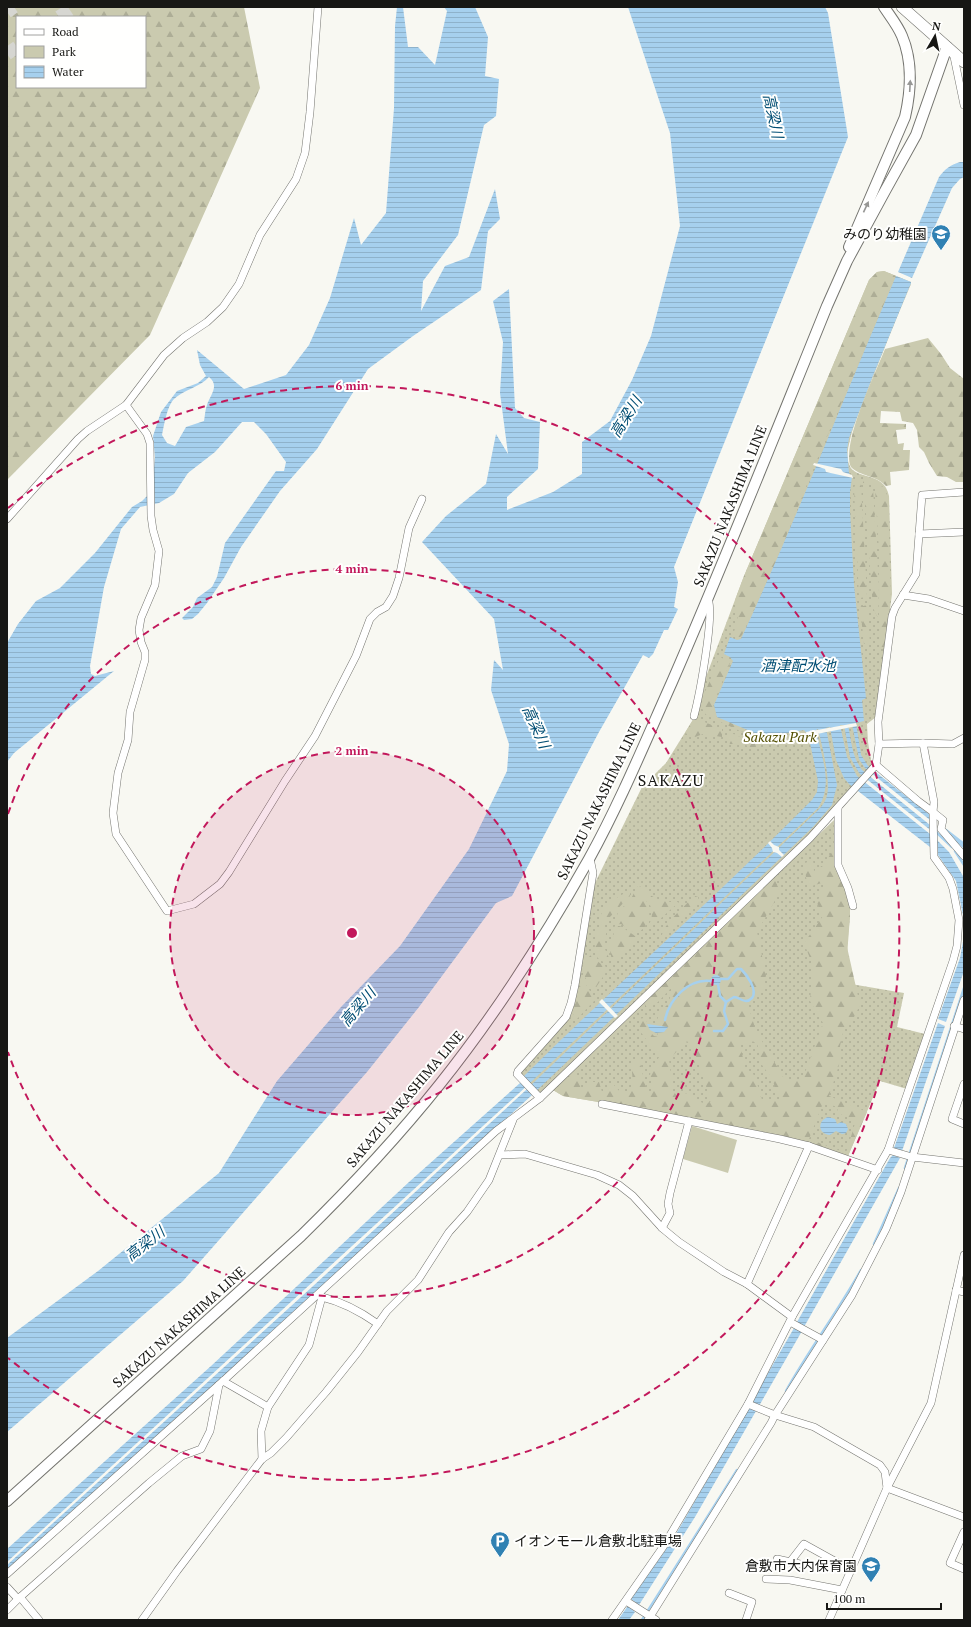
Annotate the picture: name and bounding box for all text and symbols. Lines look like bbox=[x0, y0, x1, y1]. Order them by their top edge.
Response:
legend bbox=[16, 16, 146, 88]
north arrow bbox=[915, 16, 955, 56]
text: N bbox=[931, 19, 942, 34]
text: Road bbox=[52, 24, 79, 39]
text: Park bbox=[52, 44, 77, 59]
text: Water bbox=[52, 64, 84, 79]
one-way arrow bbox=[906, 80, 913, 92]
water label: 高梁川 bbox=[760, 92, 789, 142]
one-way arrow bbox=[863, 202, 869, 213]
school or university icon: みのり幼稚園 bbox=[930, 223, 952, 251]
place label: みのり幼稚園 bbox=[843, 224, 927, 243]
text: 6 min bbox=[336, 378, 369, 393]
water label: 高梁川 bbox=[605, 390, 647, 441]
street label: SAKAZU NAKASHIMA LINE bbox=[688, 422, 771, 590]
text: 4 min bbox=[336, 561, 369, 576]
water label: 酒津配水池 bbox=[760, 655, 837, 675]
water label: 高梁川 bbox=[519, 702, 556, 753]
street label: SAKAZU NAKASHIMA LINE bbox=[552, 719, 645, 883]
park label: Sakazu Park bbox=[743, 727, 817, 746]
text: 2 min bbox=[336, 743, 369, 758]
district label: SAKAZU bbox=[638, 769, 704, 791]
centre of rings bbox=[345, 926, 359, 940]
water label: 高梁川 bbox=[335, 981, 381, 1030]
street label: SAKAZU NAKASHIMA LINE bbox=[342, 1026, 467, 1171]
water label: 高梁川 bbox=[120, 1220, 170, 1265]
street label: SAKAZU NAKASHIMA LINE bbox=[108, 1262, 249, 1392]
parking icon: イオンモール倉敷北駐車場 bbox=[489, 1530, 511, 1558]
place label: イオンモール倉敷北駐車場 bbox=[514, 1531, 682, 1550]
school or university icon: 倉敷市大内保育園 bbox=[860, 1555, 882, 1583]
place label: 倉敷市大内保育園 bbox=[745, 1556, 857, 1575]
scale bar bbox=[827, 1585, 941, 1611]
text: 100 m bbox=[833, 1591, 866, 1606]

